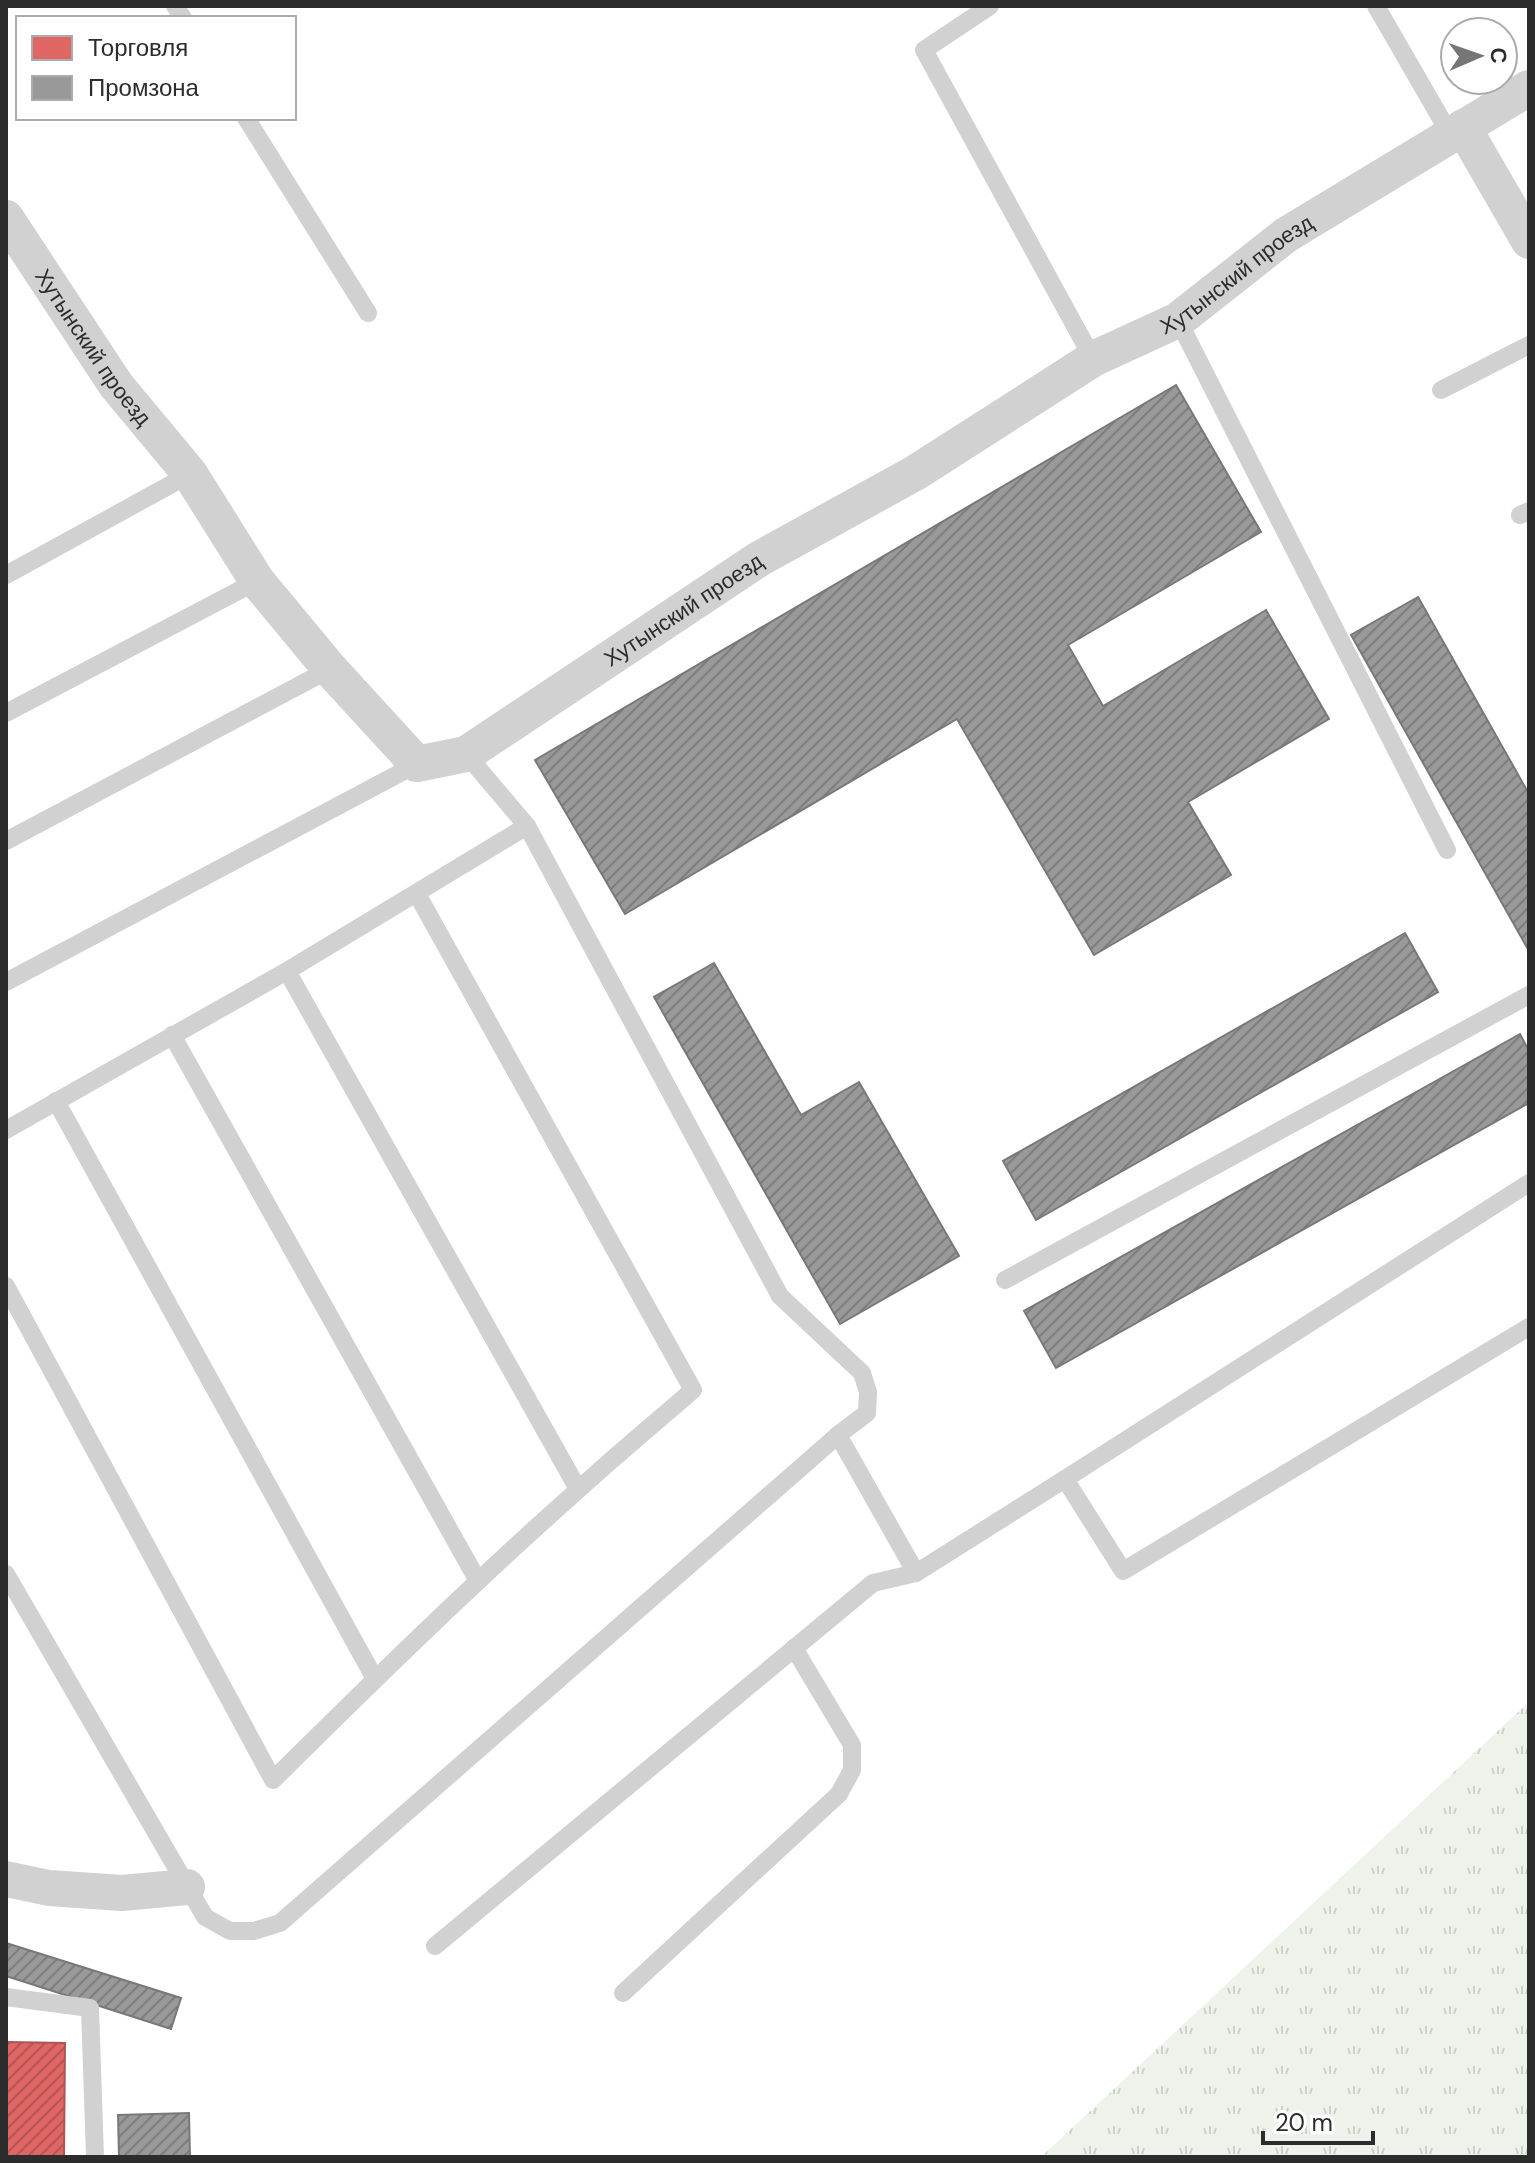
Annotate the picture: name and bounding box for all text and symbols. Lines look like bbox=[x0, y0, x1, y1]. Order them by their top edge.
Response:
legend bbox=[16, 16, 296, 120]
north arrow bbox=[1439, 16, 1519, 96]
text: Торговля bbox=[88, 32, 188, 63]
text: С bbox=[1484, 47, 1513, 64]
text: Промзона bbox=[88, 72, 200, 103]
street label: Хутынский проезд bbox=[1155, 208, 1318, 341]
street label: Хутынский проезд bbox=[29, 263, 158, 432]
street label: Хутынский проезд bbox=[598, 546, 768, 673]
scale bar bbox=[1263, 2095, 1373, 2145]
text: 20 m bbox=[1275, 2107, 1333, 2138]

